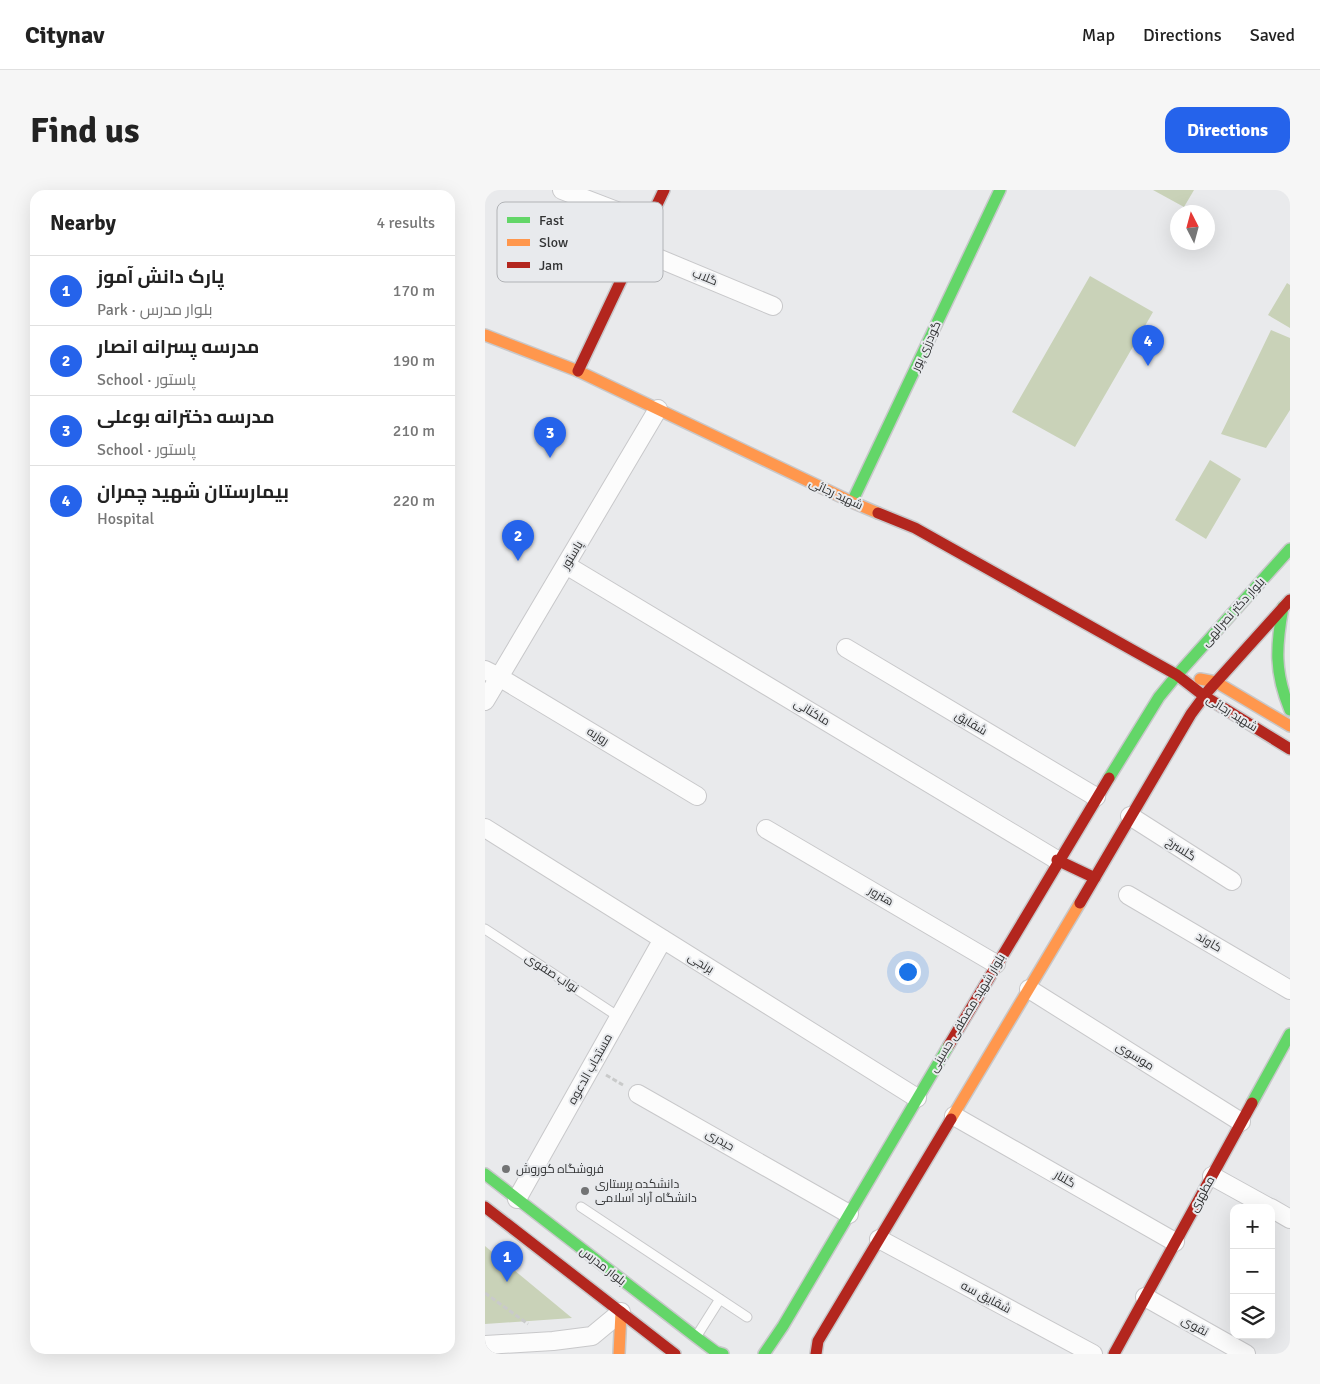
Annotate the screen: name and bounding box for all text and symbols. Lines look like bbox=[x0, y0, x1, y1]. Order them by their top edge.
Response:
text: Citynav bbox=[25, 20, 104, 50]
text: Map bbox=[1082, 24, 1115, 46]
text: Directions bbox=[1143, 24, 1222, 46]
text: Saved bbox=[1250, 24, 1295, 46]
button: Directions bbox=[1165, 107, 1290, 153]
text: Find us bbox=[30, 109, 140, 152]
legend bbox=[497, 202, 663, 282]
north arrow bbox=[1170, 205, 1215, 250]
text: Nearby bbox=[50, 210, 116, 236]
text: Fast bbox=[539, 212, 564, 229]
text: 4 results bbox=[376, 213, 435, 233]
text: Slow bbox=[539, 234, 568, 251]
text: Jam bbox=[539, 257, 563, 274]
text: پارک دانش آموز bbox=[97, 265, 224, 289]
street label: گلاب bbox=[690, 266, 720, 289]
text: 1 bbox=[62, 281, 70, 301]
text: 170 m bbox=[393, 281, 435, 301]
text: Park · بلوار مدرس bbox=[97, 300, 213, 320]
street label: گودرزی پور bbox=[908, 319, 946, 375]
pin: 4 bbox=[1132, 325, 1164, 366]
text: مدرسه پسرانه انصار bbox=[97, 335, 259, 359]
text: 2 bbox=[62, 351, 70, 371]
text: 190 m bbox=[393, 351, 435, 371]
text: School · پاستور bbox=[97, 370, 196, 390]
text: مدرسه دخترانه بوعلی bbox=[97, 405, 274, 429]
pin: 3 bbox=[534, 417, 566, 458]
text: 3 bbox=[62, 421, 70, 441]
text: 210 m bbox=[393, 421, 435, 441]
text: School · پاستور bbox=[97, 440, 196, 460]
street label: شهید رجائی bbox=[807, 475, 865, 513]
text: بیمارستان شهید چمران bbox=[97, 480, 289, 504]
text: 4 bbox=[62, 491, 70, 511]
text: 220 m bbox=[393, 491, 435, 511]
text: Hospital bbox=[97, 509, 154, 529]
pin: 2 bbox=[502, 520, 534, 561]
street label: پاستور bbox=[558, 538, 588, 573]
street label: بلوار دکتر نصرالهی bbox=[1198, 575, 1268, 650]
street label: شهید رجائی bbox=[1203, 692, 1260, 735]
street label: ماکنانی bbox=[791, 696, 833, 729]
street label: شقایق bbox=[952, 708, 990, 739]
street label: روزبه bbox=[584, 724, 611, 749]
street label: گلسرخ bbox=[1163, 834, 1198, 865]
street label: هنرور bbox=[865, 883, 896, 910]
street label: کاوند bbox=[1193, 929, 1224, 956]
street label: برنجی bbox=[685, 950, 717, 977]
street label: نواب صفوی bbox=[522, 951, 581, 996]
street label: بلوار شهید مصطفی حسینی bbox=[926, 951, 1009, 1075]
your location bbox=[895, 959, 921, 985]
street label: مستجاب الدعوه bbox=[565, 1031, 616, 1107]
street label: موسوی bbox=[1113, 1039, 1157, 1074]
street label: حیدری bbox=[703, 1126, 737, 1155]
place label: فروشگاه کوروش bbox=[516, 1162, 604, 1177]
marker: فروشگاه کوروش bbox=[500, 1163, 512, 1175]
street label: گلنار bbox=[1051, 1167, 1078, 1191]
street label: مطهری bbox=[1186, 1174, 1218, 1215]
place label: دانشکده پرستاری دانشگاه آراد اسلامی bbox=[595, 1177, 697, 1206]
marker: دانشکده پرستاری دانشگاه آراد اسلامی bbox=[579, 1185, 591, 1197]
map controls bbox=[1230, 1204, 1275, 1339]
button: + bbox=[1230, 1204, 1275, 1249]
pin: 1 bbox=[491, 1241, 523, 1282]
street label: بلوار مدرس bbox=[577, 1244, 629, 1289]
button: − bbox=[1230, 1249, 1275, 1294]
street label: شقایق سه bbox=[958, 1278, 1013, 1317]
button: layers bbox=[1230, 1294, 1275, 1339]
street label: نقوی bbox=[1179, 1313, 1211, 1340]

